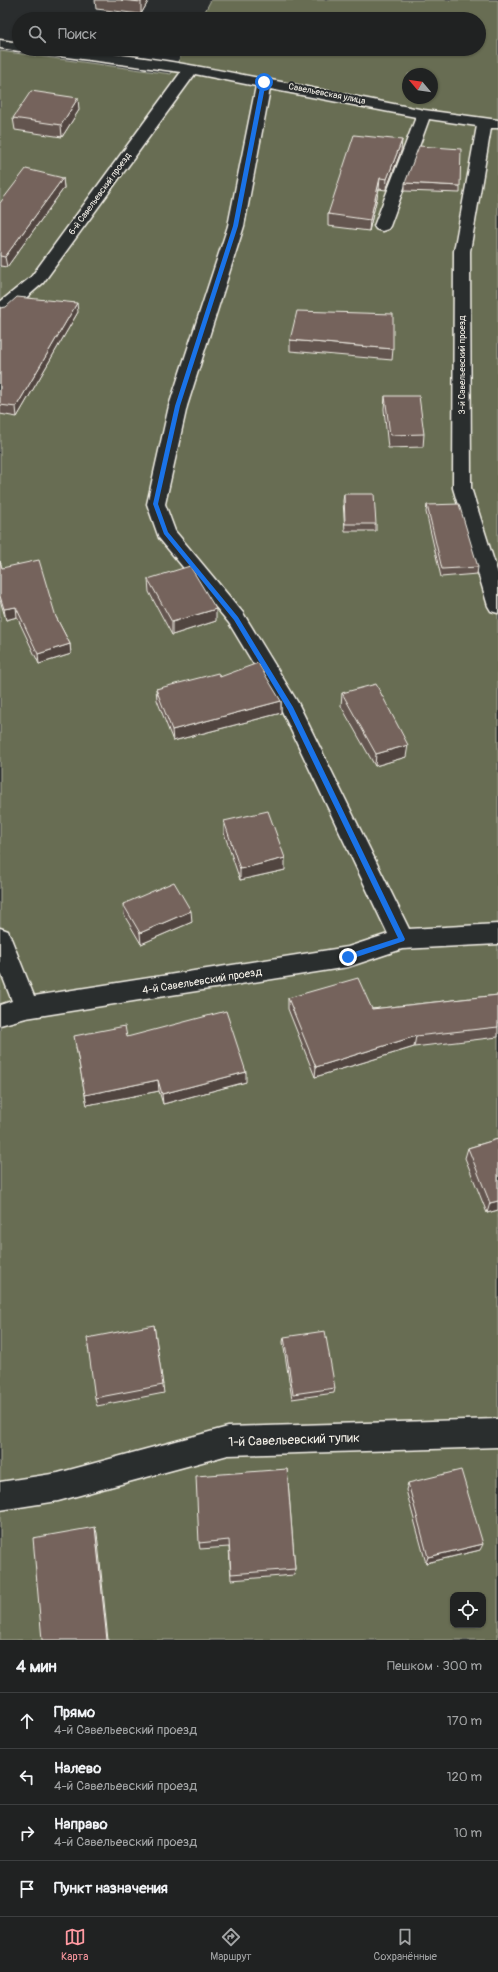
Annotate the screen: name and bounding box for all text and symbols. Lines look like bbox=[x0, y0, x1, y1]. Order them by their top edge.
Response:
search box bbox=[12, 12, 486, 56]
icon: search bbox=[26, 23, 48, 45]
text: Поиск bbox=[58, 25, 97, 44]
north arrow bbox=[402, 68, 438, 104]
route start bbox=[255, 73, 273, 91]
street label: Савельевская улица bbox=[287, 81, 367, 107]
street label: 6-й Савельевский проезд bbox=[66, 150, 134, 237]
street label: 3-й Савельевский проезд bbox=[457, 315, 468, 414]
route end bbox=[339, 948, 357, 966]
street label: 4-й Савельевский проезд bbox=[141, 965, 263, 997]
street label: 1-й Савельевский тупик bbox=[228, 1430, 360, 1450]
map controls bbox=[450, 1592, 486, 1628]
button: locate bbox=[450, 1592, 486, 1628]
text: 4 мин bbox=[16, 1656, 57, 1677]
text: Пешком · 300 m bbox=[387, 1658, 482, 1674]
text: Прямо bbox=[54, 1703, 95, 1722]
icon: ahead bbox=[16, 1710, 38, 1732]
text: 170 m bbox=[447, 1713, 482, 1729]
text: 4-й Савельевский проезд bbox=[54, 1722, 197, 1738]
text: Налево bbox=[54, 1759, 101, 1778]
icon: left bbox=[16, 1766, 38, 1788]
text: 120 m bbox=[446, 1769, 482, 1785]
text: 4-й Савельевский проезд bbox=[54, 1778, 197, 1794]
text: Направо bbox=[54, 1815, 108, 1834]
icon: right bbox=[16, 1822, 38, 1844]
text: 10 m bbox=[454, 1825, 482, 1841]
text: 4-й Савельевский проезд bbox=[54, 1834, 197, 1850]
icon: arrive bbox=[16, 1878, 38, 1900]
text: Пункт назначения bbox=[54, 1879, 168, 1898]
tab: Карта bbox=[61, 1926, 88, 1963]
tab: Маршрут bbox=[210, 1926, 252, 1963]
tab: Сохранённые bbox=[374, 1926, 437, 1963]

